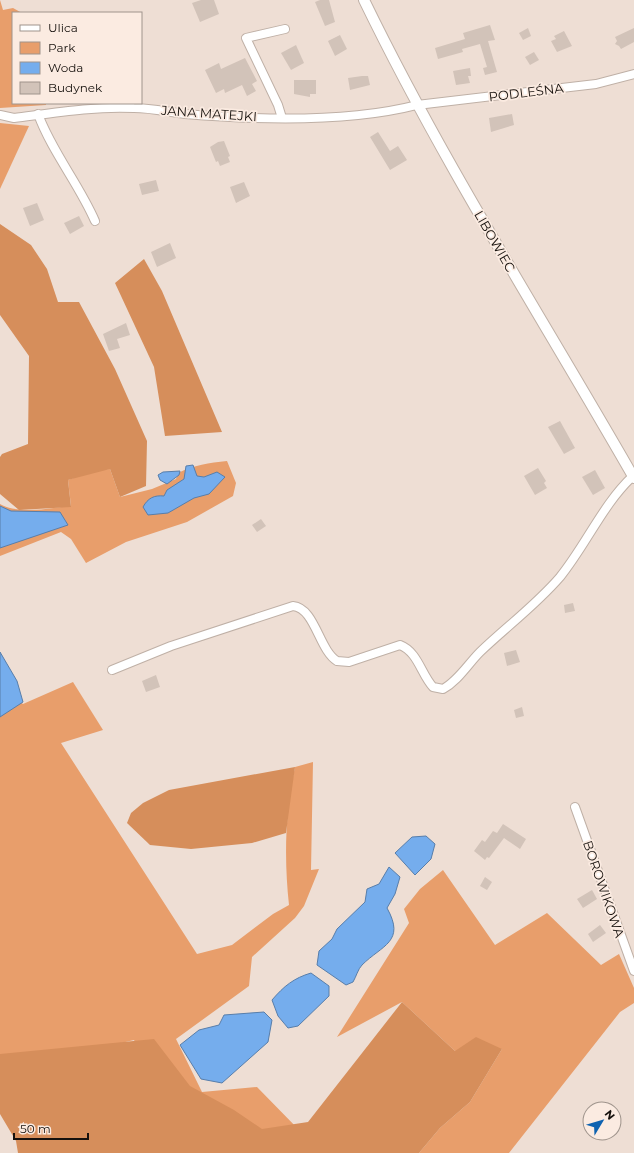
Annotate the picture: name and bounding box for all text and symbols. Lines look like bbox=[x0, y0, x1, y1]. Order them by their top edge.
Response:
legend bbox=[12, 12, 142, 104]
text: Ulica bbox=[48, 20, 78, 35]
text: Park bbox=[48, 40, 76, 55]
text: Woda bbox=[48, 60, 83, 75]
street label: PODLEŚNA bbox=[488, 79, 565, 105]
text: Budynek bbox=[48, 80, 103, 95]
street label: JANA MATEJKI bbox=[160, 102, 257, 124]
street label: LIBOWIEC bbox=[471, 208, 519, 274]
street label: BOROWIKOWA bbox=[580, 838, 628, 940]
north arrow bbox=[582, 1101, 622, 1141]
text: N bbox=[602, 1107, 618, 1123]
scale bar bbox=[14, 1115, 88, 1141]
text: 50 m bbox=[20, 1121, 51, 1136]

